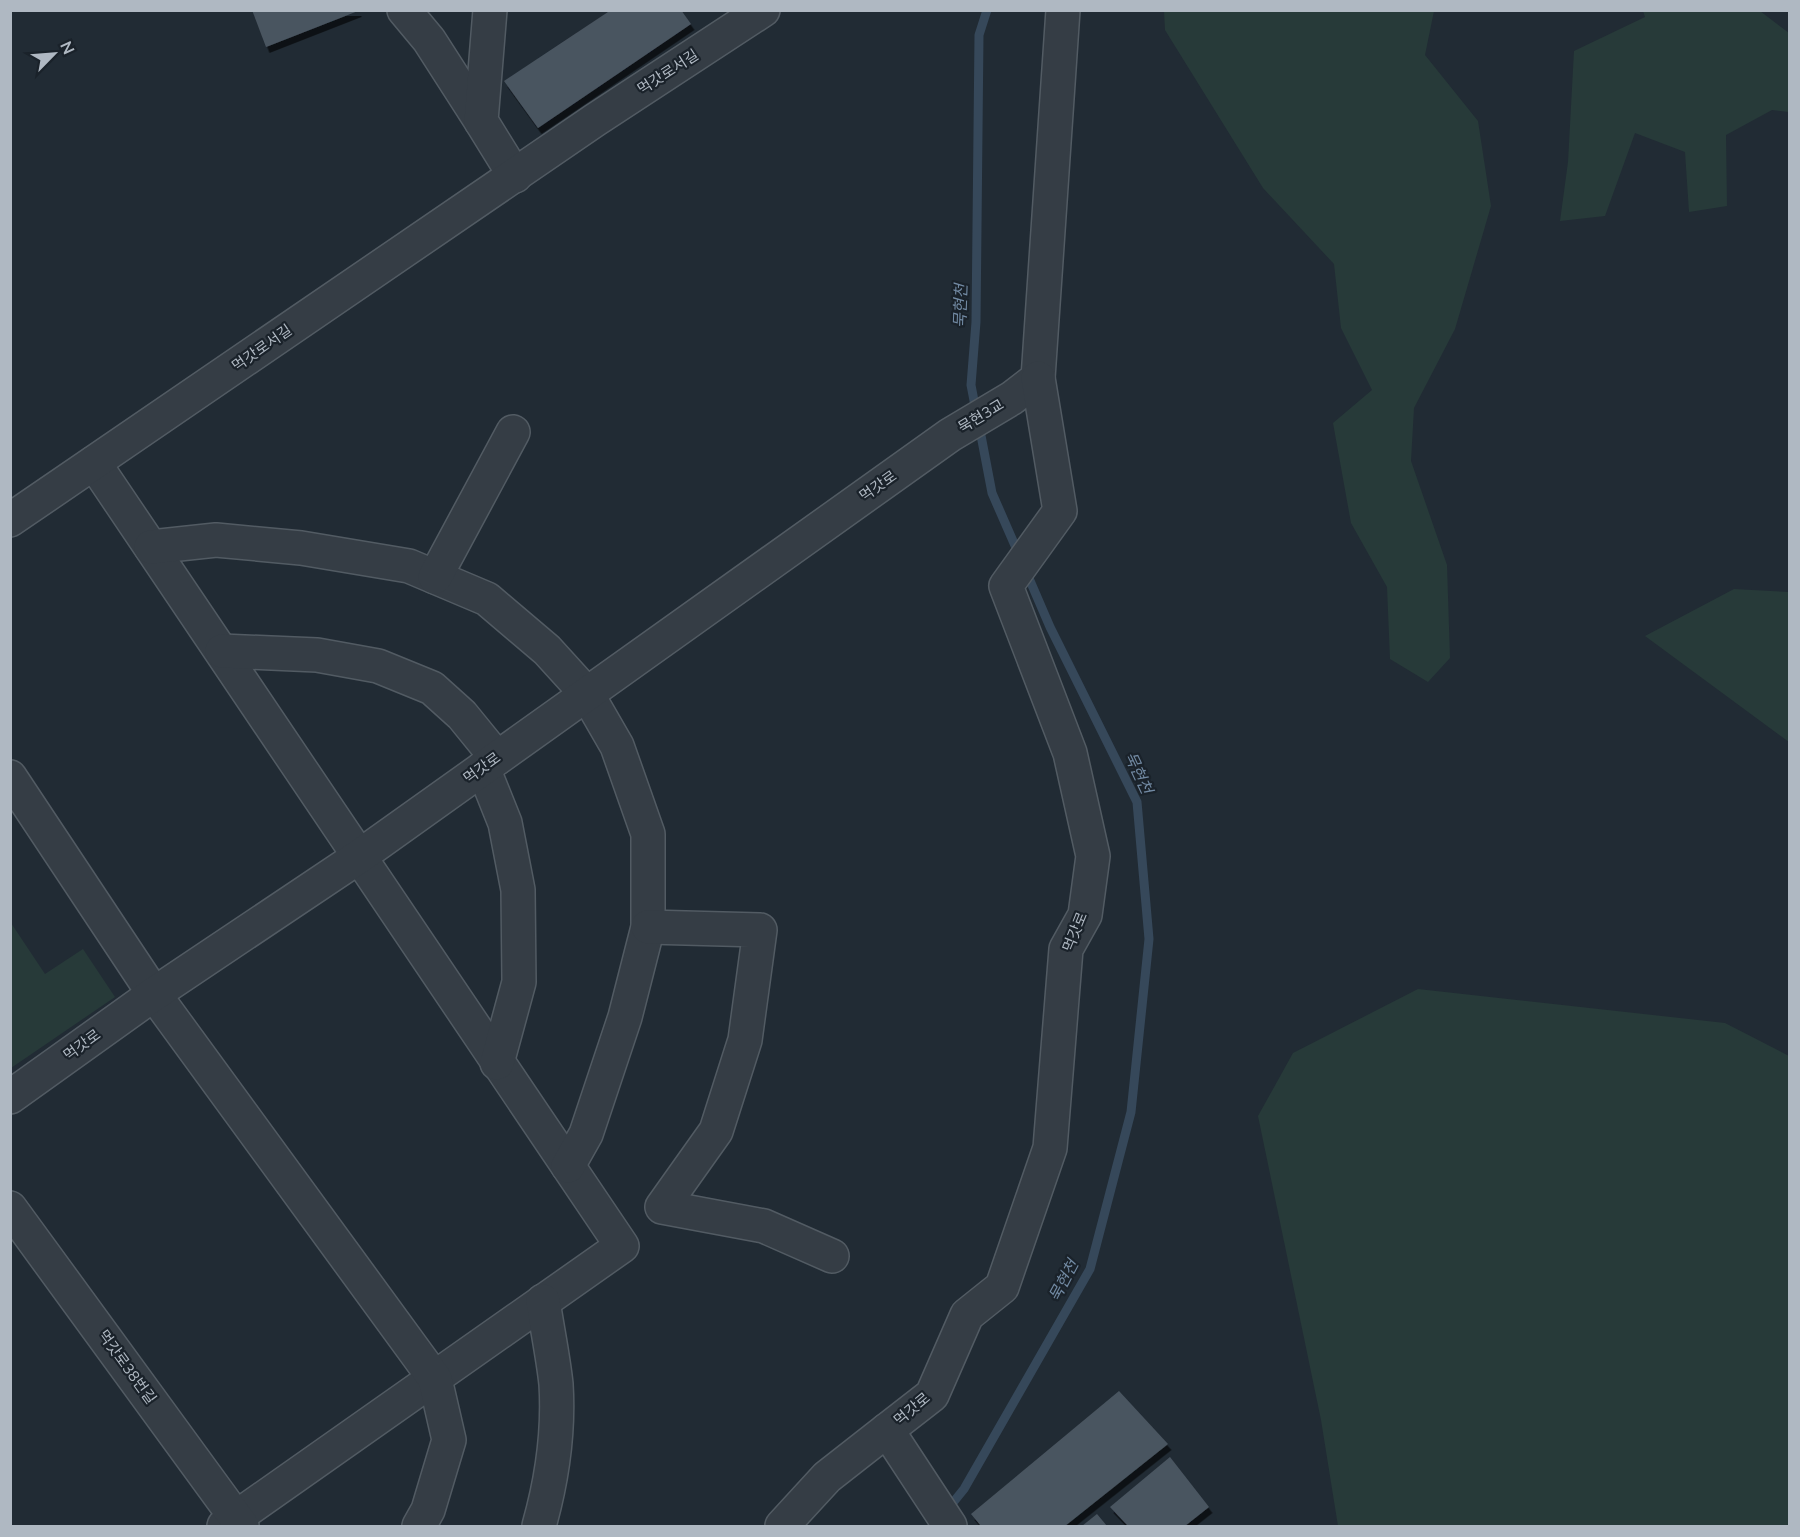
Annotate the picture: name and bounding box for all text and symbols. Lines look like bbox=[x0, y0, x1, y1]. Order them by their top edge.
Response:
north arrow bbox=[24, 24, 84, 84]
text: N bbox=[54, 38, 79, 58]
street label: 먹갓로서길 bbox=[634, 45, 702, 99]
water label: 묵현천 bbox=[949, 281, 973, 328]
street label: 먹갓로서길 bbox=[228, 320, 296, 376]
street label: 묵현3교 bbox=[954, 394, 1008, 438]
street label: 먹갓로 bbox=[855, 466, 901, 506]
street label: 먹갓로 bbox=[459, 748, 505, 788]
water label: 묵현천 bbox=[1119, 748, 1158, 800]
street label: 먹갓로 bbox=[1058, 909, 1092, 955]
street label: 먹갓로 bbox=[59, 1025, 105, 1065]
water label: 묵현천 bbox=[1044, 1254, 1085, 1306]
street label: 먹갓로38번길 bbox=[93, 1326, 161, 1408]
street label: 먹갓로 bbox=[890, 1388, 934, 1430]

